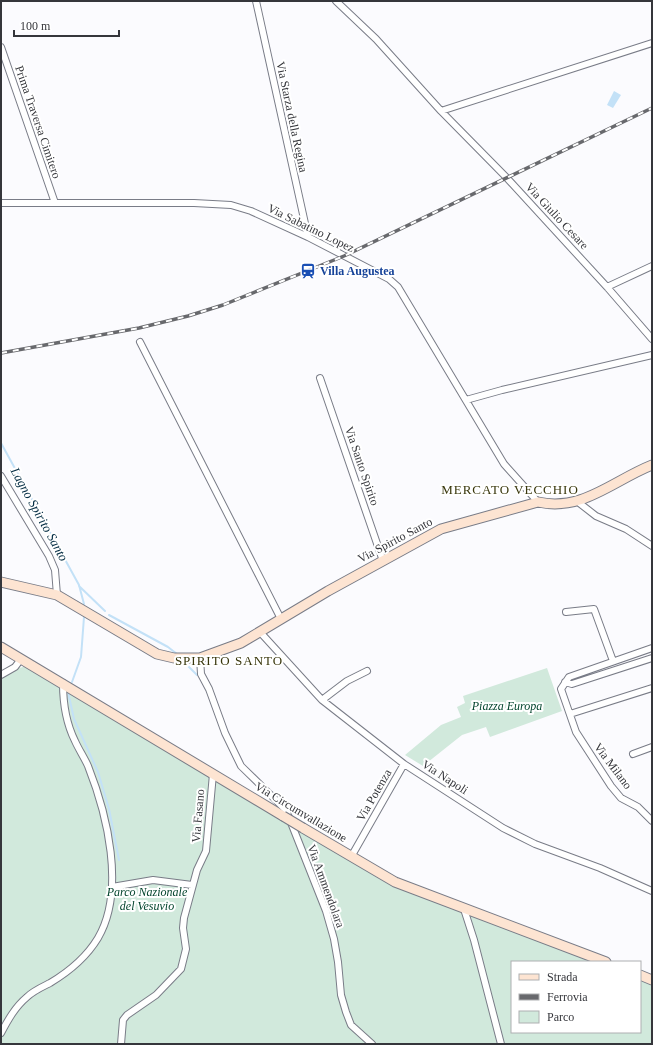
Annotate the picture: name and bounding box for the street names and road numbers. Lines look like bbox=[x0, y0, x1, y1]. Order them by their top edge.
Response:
street label: Via Starza della Regina bbox=[273, 60, 311, 174]
street label: Prima Traversa Cimitero bbox=[12, 64, 64, 180]
street label: Via Giulio Cesare bbox=[523, 180, 591, 252]
street label: Via Sabatino Lopez bbox=[265, 201, 357, 255]
street label: Via Santo Spirito bbox=[342, 425, 382, 507]
street label: Via Spirito Santo bbox=[355, 514, 435, 566]
street label: Via Milano bbox=[591, 740, 635, 792]
street label: Via Napoli bbox=[419, 757, 471, 797]
street label: Via Potenza bbox=[354, 766, 395, 823]
street label: Via Circumvallazione bbox=[252, 779, 350, 845]
street label: Via Fasano bbox=[189, 789, 207, 843]
street label: Via Ammendolara bbox=[304, 842, 348, 930]

